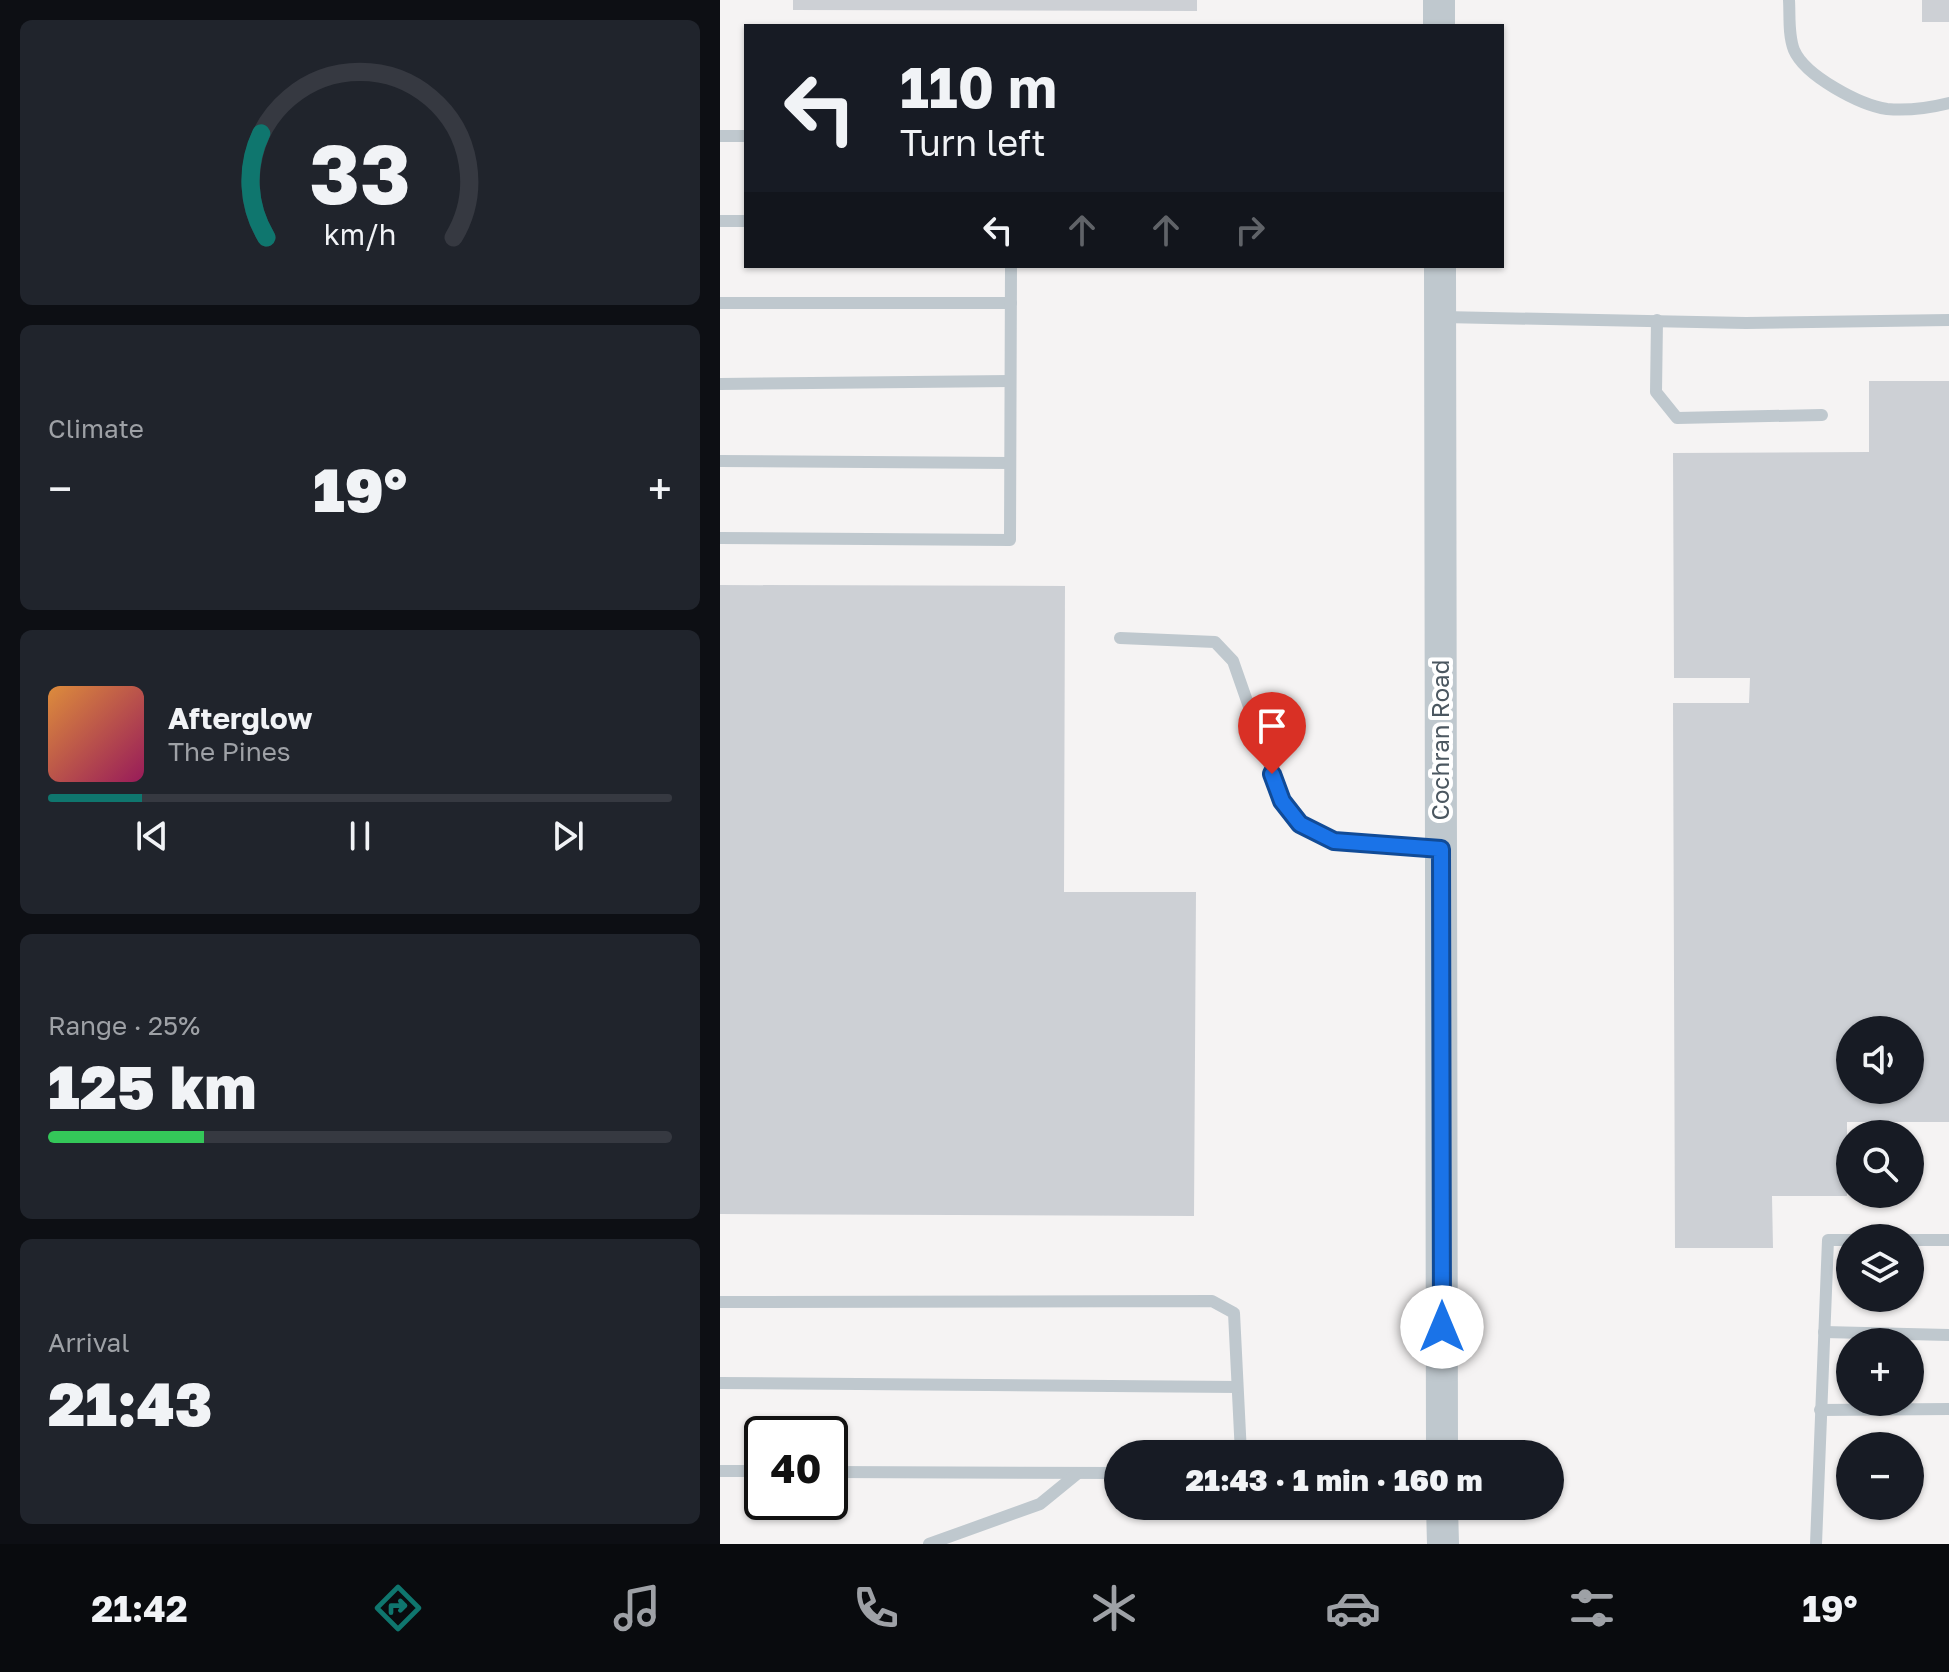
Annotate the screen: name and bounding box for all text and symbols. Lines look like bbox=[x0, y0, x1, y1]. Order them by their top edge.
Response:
text: 110 m bbox=[900, 53, 1057, 120]
icon: left bbox=[768, 56, 872, 160]
text: Turn left bbox=[900, 121, 1046, 164]
text: 33 bbox=[309, 122, 411, 222]
icon: left bbox=[976, 208, 1020, 252]
icon: ahead bbox=[1060, 208, 1104, 252]
icon: ahead bbox=[1144, 208, 1188, 252]
icon: right bbox=[1228, 208, 1272, 252]
text: km/h bbox=[324, 218, 396, 252]
text: Climate bbox=[48, 413, 144, 444]
text: 19° bbox=[313, 453, 407, 525]
text: − bbox=[48, 462, 72, 515]
text: + bbox=[648, 462, 672, 515]
street label: Cochran Road bbox=[1425, 660, 1454, 820]
pin bbox=[1238, 692, 1306, 774]
text: Afterglow bbox=[168, 700, 312, 736]
icon: arrive bbox=[1250, 704, 1294, 748]
text: The Pines bbox=[168, 736, 291, 767]
icon: previous bbox=[130, 814, 174, 858]
icon: pause bbox=[338, 814, 382, 858]
icon: next bbox=[546, 814, 590, 858]
text: Range · 25% bbox=[48, 1010, 200, 1041]
map controls bbox=[1836, 1016, 1924, 1520]
button: sound bbox=[1836, 1016, 1924, 1104]
text: 125 km bbox=[48, 1050, 257, 1122]
button: search bbox=[1836, 1120, 1924, 1208]
button: layers bbox=[1836, 1224, 1924, 1312]
position arrow bbox=[1400, 1285, 1484, 1369]
text: Arrival bbox=[48, 1327, 129, 1358]
button: + bbox=[1836, 1328, 1924, 1416]
text: 21:43 bbox=[48, 1367, 213, 1439]
speed limit sign: 40 bbox=[744, 1416, 848, 1520]
button: − bbox=[1836, 1432, 1924, 1520]
text: 21:43 · 1 min · 160 m bbox=[1185, 1462, 1483, 1498]
icon: directions bbox=[370, 1580, 426, 1636]
icon: music bbox=[609, 1580, 665, 1636]
icon: phone bbox=[848, 1580, 904, 1636]
icon: climate bbox=[1086, 1580, 1142, 1636]
icon: car bbox=[1325, 1580, 1381, 1636]
icon: filters bbox=[1564, 1580, 1620, 1636]
text: 21:42 bbox=[91, 1587, 188, 1630]
text: 19° bbox=[1802, 1587, 1858, 1630]

